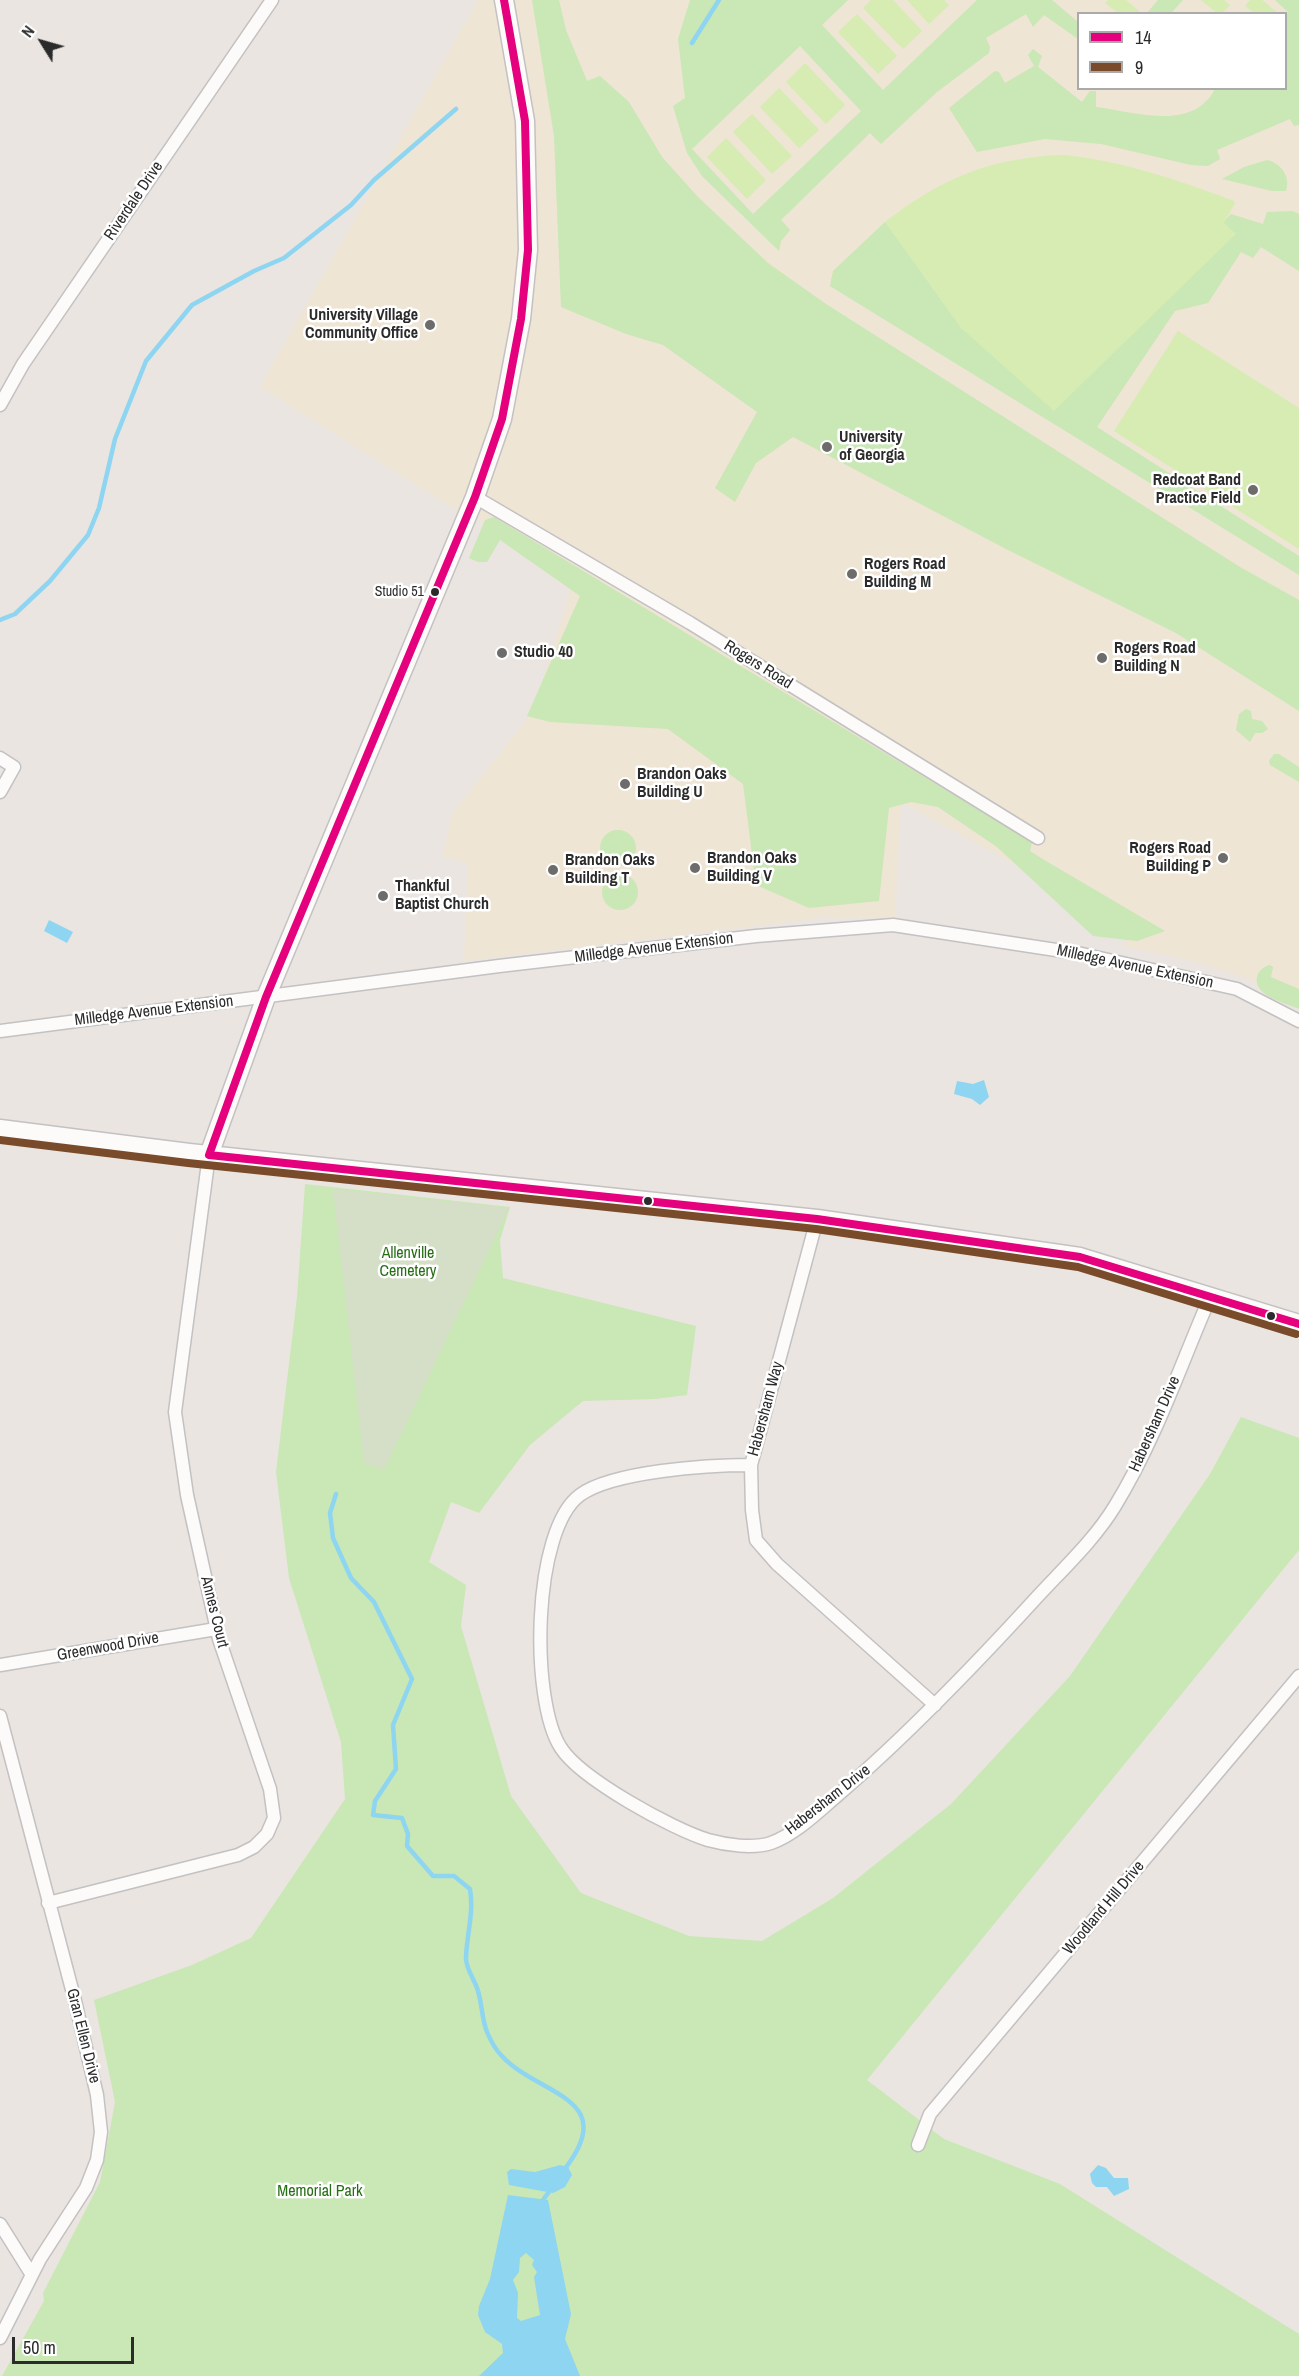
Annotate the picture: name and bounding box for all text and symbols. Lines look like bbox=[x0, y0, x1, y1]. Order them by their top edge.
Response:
north arrow bbox=[12, 12, 72, 72]
legend bbox=[1077, 12, 1287, 90]
text: N bbox=[16, 21, 39, 42]
text: 14 bbox=[1135, 25, 1151, 50]
text: 9 bbox=[1135, 55, 1143, 80]
street label: Riverdale Drive bbox=[101, 158, 167, 244]
place label: University Village Community Office bbox=[305, 306, 418, 344]
marker: University Village Community Office bbox=[423, 318, 437, 332]
place label: University of Georgia bbox=[839, 428, 905, 466]
marker: University of Georgia bbox=[820, 440, 834, 454]
place label: Redcoat Band Practice Field bbox=[1153, 471, 1241, 509]
marker: Redcoat Band Practice Field bbox=[1246, 483, 1260, 497]
place label: Rogers Road Building M bbox=[864, 555, 946, 593]
marker: Rogers Road Building M bbox=[845, 567, 859, 581]
place label: Studio 51 bbox=[375, 584, 424, 600]
marker: Studio 51 bbox=[429, 586, 441, 598]
street label: Rogers Road bbox=[720, 636, 796, 694]
place label: Rogers Road Building N bbox=[1114, 639, 1196, 677]
place label: Studio 40 bbox=[514, 643, 573, 663]
marker: Studio 40 bbox=[495, 646, 509, 660]
marker: Rogers Road Building N bbox=[1095, 651, 1109, 665]
place label: Brandon Oaks Building U bbox=[637, 765, 727, 803]
marker: Brandon Oaks Building U bbox=[618, 777, 632, 791]
place label: Rogers Road Building P bbox=[1129, 839, 1211, 877]
place label: Brandon Oaks Building V bbox=[707, 849, 797, 887]
place label: Brandon Oaks Building T bbox=[565, 851, 655, 889]
marker: Rogers Road Building P bbox=[1216, 851, 1230, 865]
marker: Brandon Oaks Building V bbox=[688, 861, 702, 875]
marker: Brandon Oaks Building T bbox=[546, 863, 560, 877]
place label: Thankful Baptist Church bbox=[395, 877, 489, 915]
marker: Thankful Baptist Church bbox=[376, 889, 390, 903]
street label: Milledge Avenue Extension bbox=[574, 929, 734, 967]
street label: Milledge Avenue Extension bbox=[1055, 941, 1215, 993]
street label: Milledge Avenue Extension bbox=[74, 992, 234, 1030]
unlabelled marker bbox=[642, 1195, 654, 1207]
park label: Allenville Cemetery bbox=[380, 1244, 436, 1282]
unlabelled marker bbox=[1265, 1310, 1277, 1322]
street label: Habersham Way bbox=[744, 1360, 788, 1458]
street label: Habersham Drive bbox=[1125, 1373, 1185, 1475]
street label: Annes Court bbox=[196, 1574, 232, 1650]
street label: Greenwood Drive bbox=[56, 1629, 160, 1665]
street label: Habersham Drive bbox=[782, 1761, 874, 1839]
street label: Woodland Hill Drive bbox=[1059, 1857, 1149, 1959]
street label: Gran Ellen Drive bbox=[62, 1987, 104, 2085]
park label: Memorial Park bbox=[277, 2182, 363, 2202]
scale bar bbox=[15, 2325, 136, 2363]
text: 50 m bbox=[23, 2335, 56, 2360]

